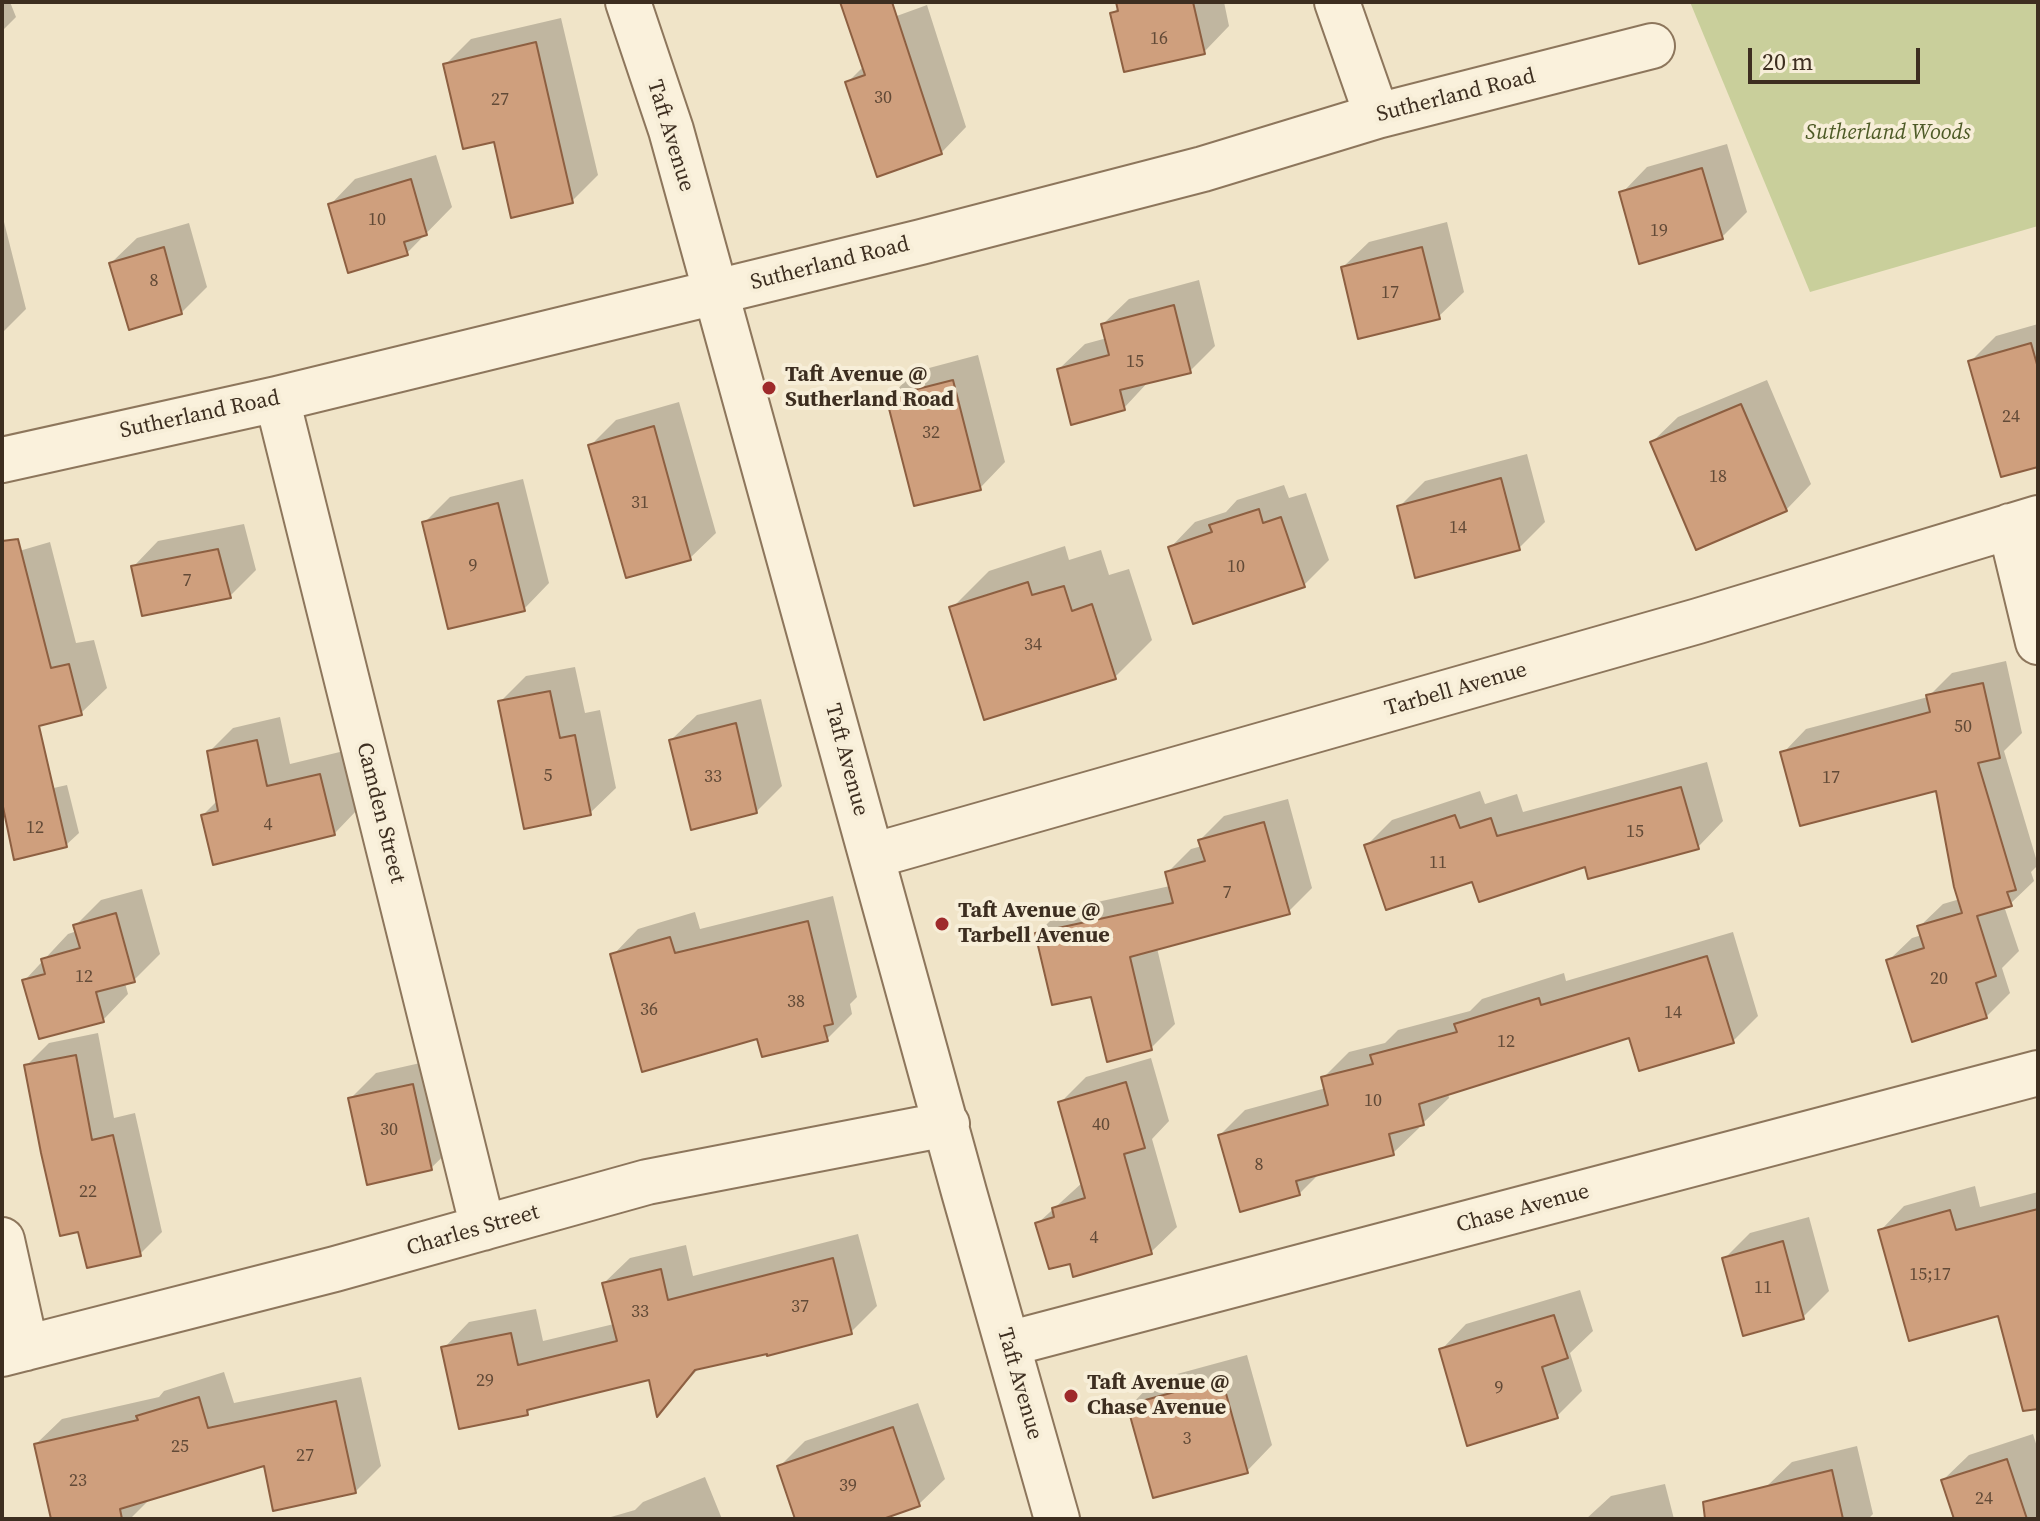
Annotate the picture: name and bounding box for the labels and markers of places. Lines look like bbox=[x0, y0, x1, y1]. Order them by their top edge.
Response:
place label: Taft Avenue @ Sutherland Road bbox=[785, 362, 954, 414]
marker: Taft Avenue @ Sutherland Road bbox=[760, 379, 778, 397]
place label: Taft Avenue @ Tarbell Avenue bbox=[958, 898, 1110, 950]
marker: Taft Avenue @ Tarbell Avenue bbox=[933, 915, 951, 933]
place label: Taft Avenue @ Chase Avenue bbox=[1087, 1370, 1229, 1422]
marker: Taft Avenue @ Chase Avenue bbox=[1062, 1387, 1080, 1405]

